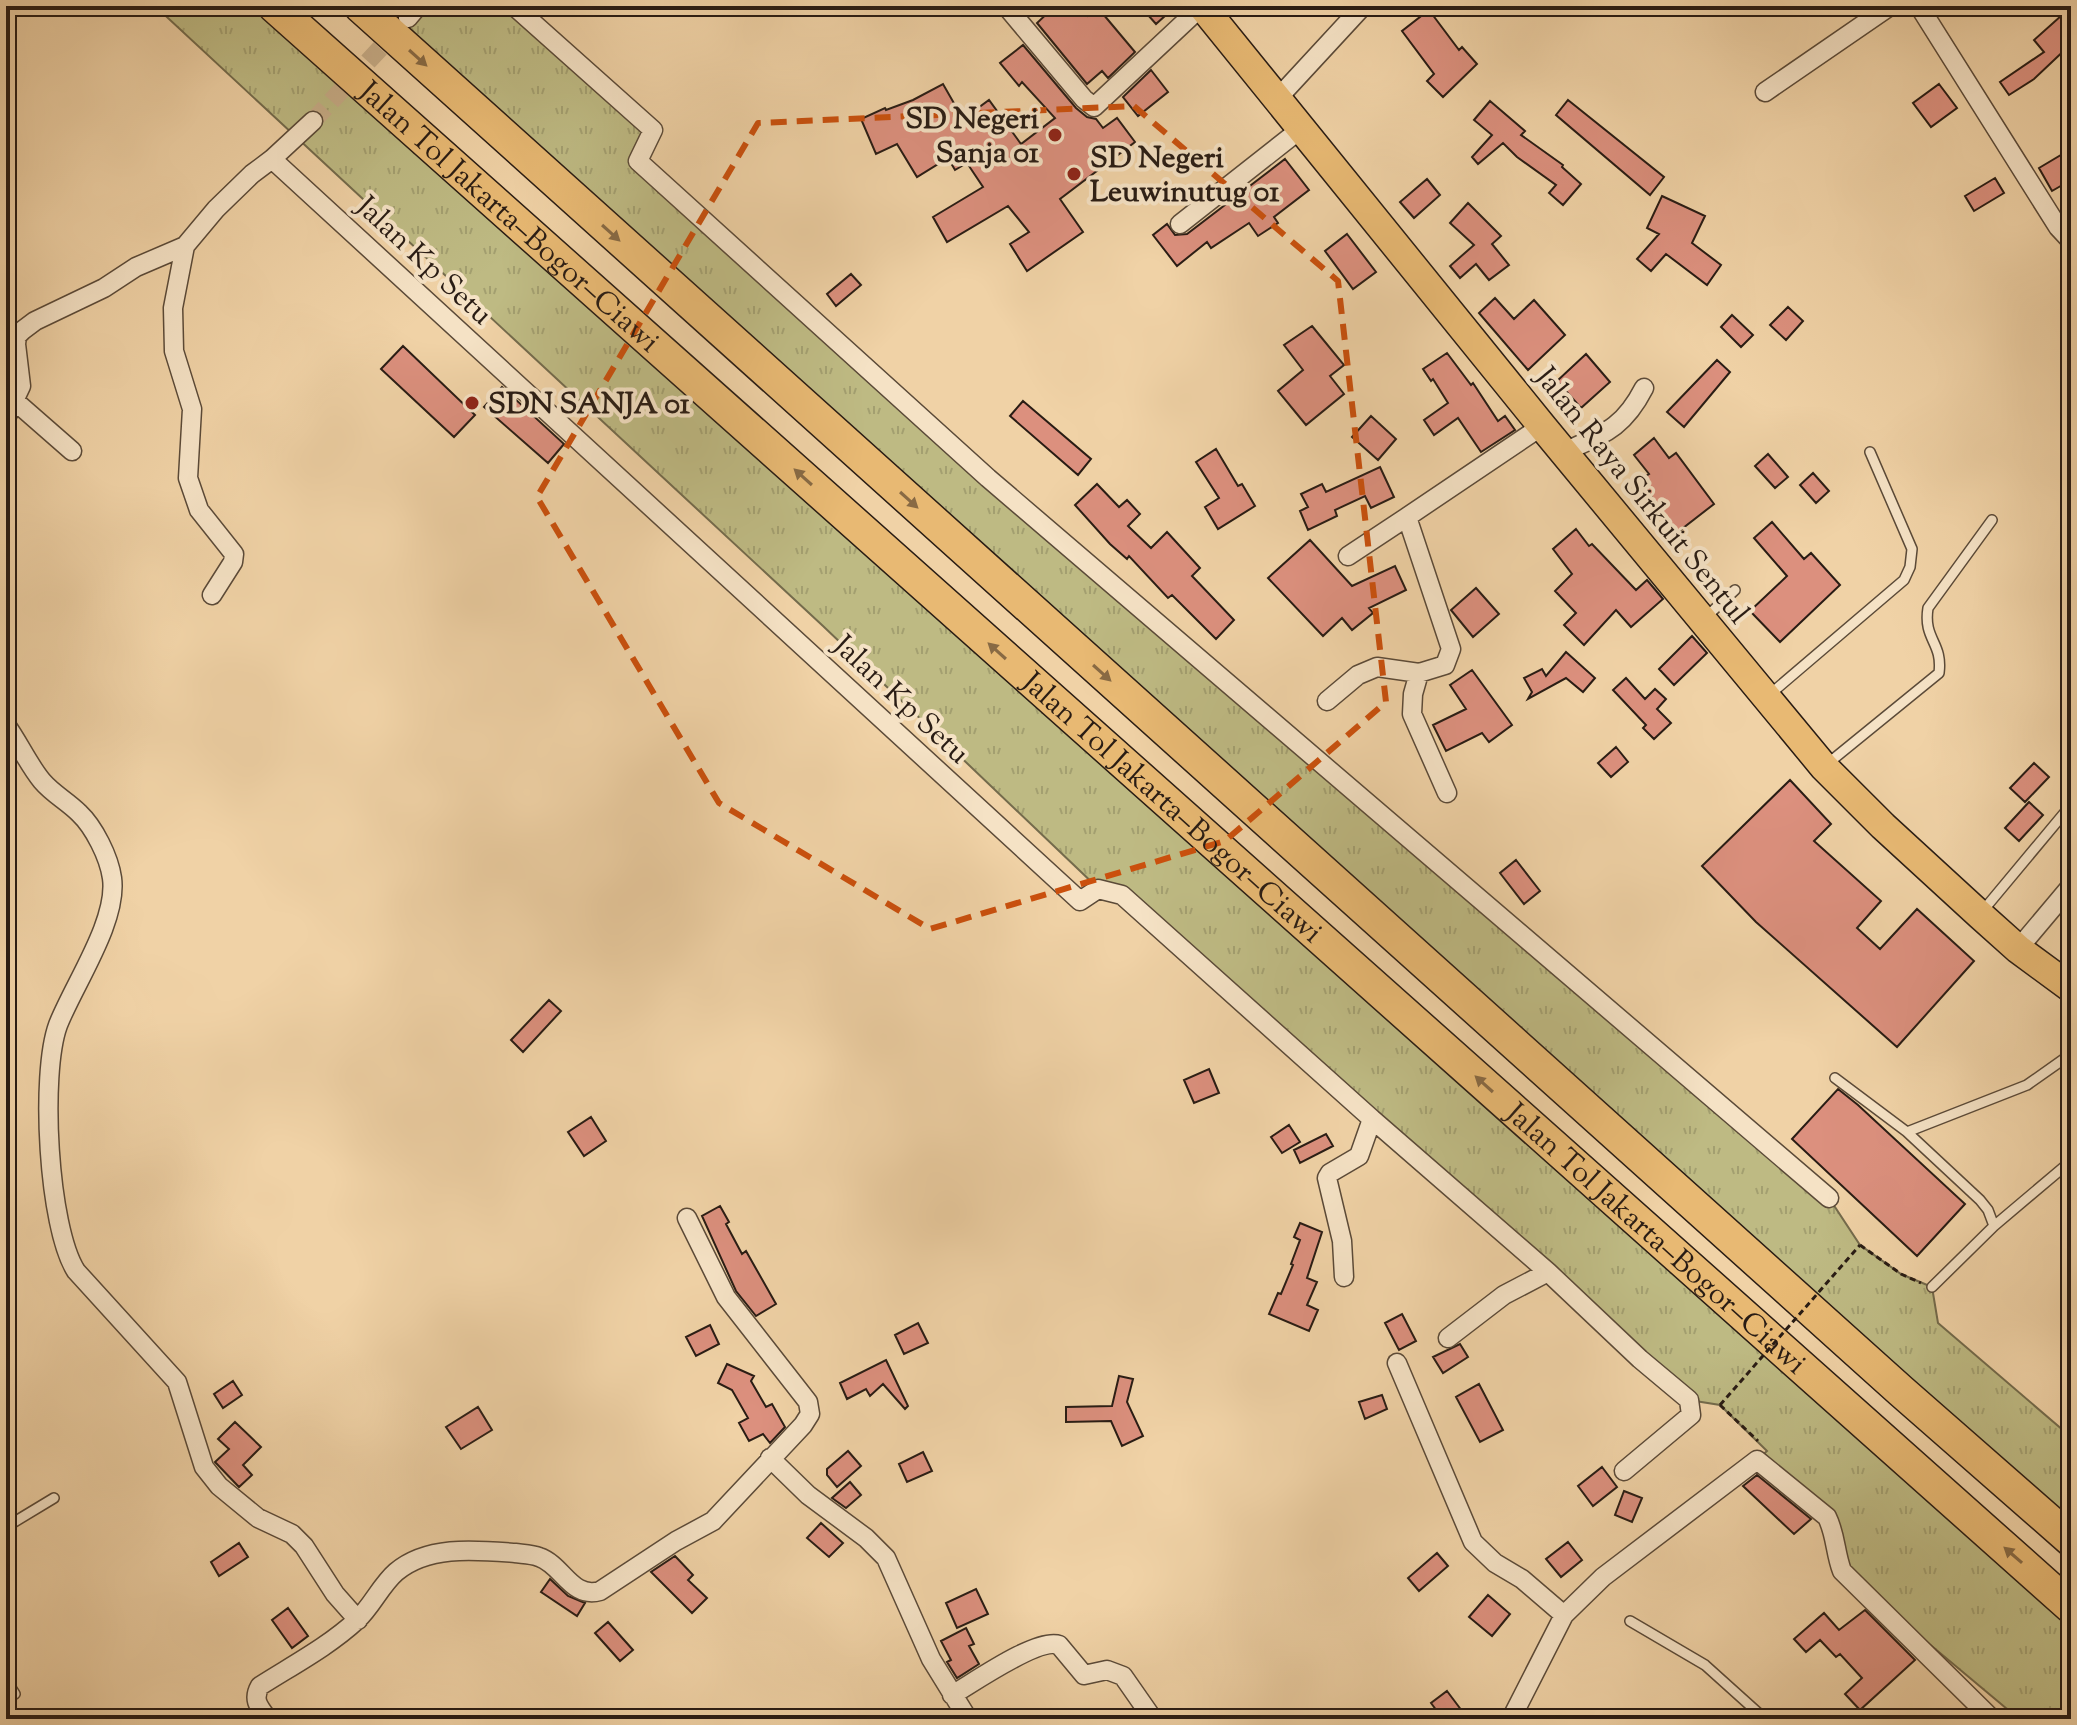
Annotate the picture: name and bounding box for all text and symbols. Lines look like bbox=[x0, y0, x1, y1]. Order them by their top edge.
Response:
one-way arrow bbox=[408, 49, 427, 67]
street label: Jalan Tol Jakarta–Bogor–Ciawi bbox=[347, 71, 668, 364]
place label: SD Negeri Sanja 01 bbox=[905, 99, 1040, 176]
marker: SD Negeri Sanja 01 bbox=[1046, 126, 1064, 144]
place label: SD Negeri Leuwinutug 01 bbox=[1090, 138, 1280, 215]
marker: SD Negeri Leuwinutug 01 bbox=[1065, 165, 1083, 183]
street label: Jalan Kp Setu bbox=[344, 186, 501, 336]
one-way arrow bbox=[601, 223, 620, 241]
street label: Jalan Raya Sirkuit Sentul bbox=[1523, 357, 1758, 634]
place label: SDN SANJA 01 bbox=[488, 384, 691, 427]
marker: SDN SANJA 01 bbox=[463, 394, 481, 412]
one-way arrow bbox=[793, 469, 812, 487]
one-way arrow bbox=[899, 490, 918, 508]
street label: Jalan Kp Setu bbox=[821, 625, 978, 775]
one-way arrow bbox=[987, 642, 1006, 660]
street label: Jalan Tol Jakarta–Bogor–Ciawi bbox=[1010, 662, 1331, 955]
one-way arrow bbox=[1092, 664, 1111, 682]
one-way arrow bbox=[1474, 1076, 1493, 1094]
street label: Jalan Tol Jakarta–Bogor–Ciawi bbox=[1494, 1093, 1815, 1386]
one-way arrow bbox=[2003, 1547, 2023, 1564]

